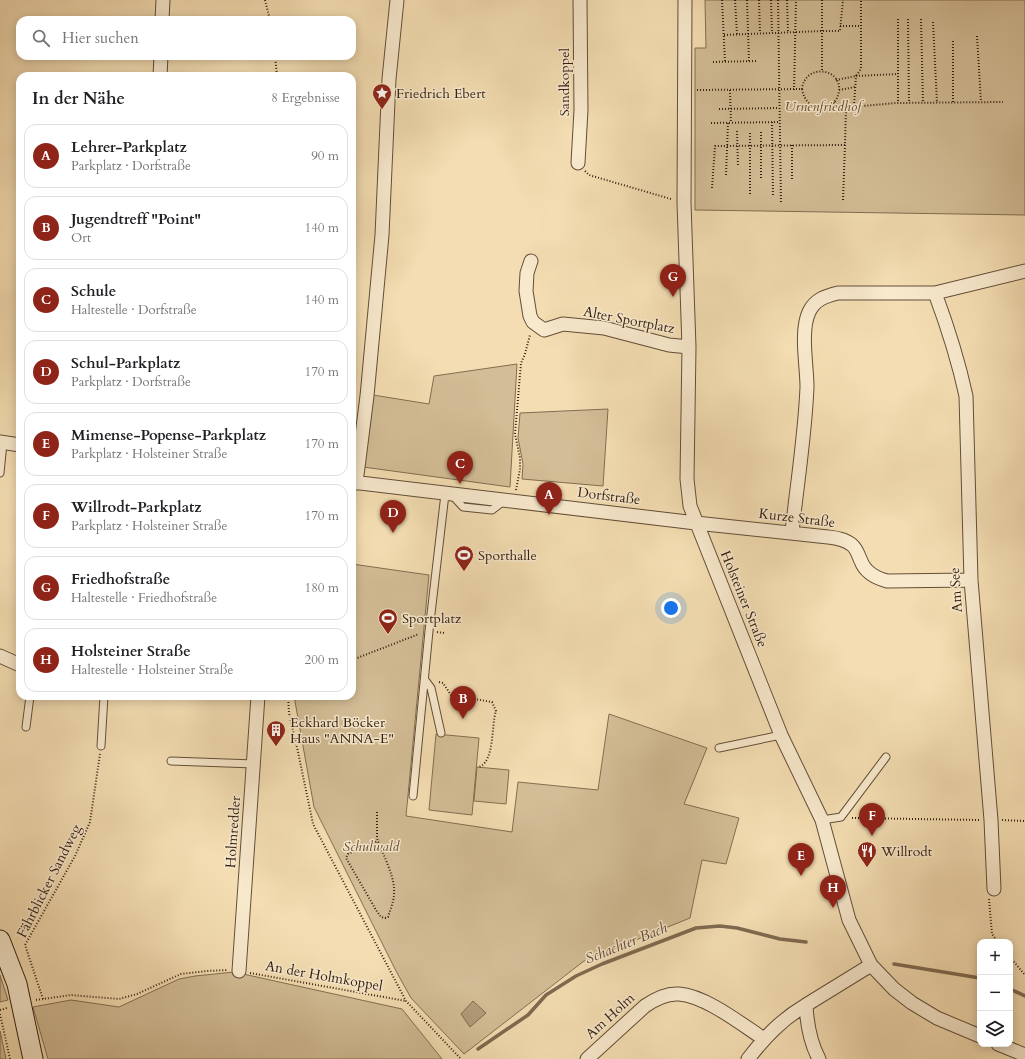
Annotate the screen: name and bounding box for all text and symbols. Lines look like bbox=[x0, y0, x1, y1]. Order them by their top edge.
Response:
search box bbox=[16, 16, 356, 60]
icon: search bbox=[30, 27, 52, 49]
text: Hier suchen bbox=[62, 28, 139, 48]
street label: Sandkoppel bbox=[555, 47, 574, 116]
place icon: Friedrich Ebert bbox=[371, 82, 393, 110]
place label: Friedrich Ebert bbox=[396, 84, 486, 103]
text: In der Nähe bbox=[32, 87, 125, 110]
text: 8 Ergebnisse bbox=[271, 89, 340, 107]
park label: Urnenfriedhof bbox=[785, 97, 864, 116]
text: Lehrer-Parkplatz bbox=[71, 137, 187, 157]
text: A bbox=[41, 147, 51, 165]
text: 90 m bbox=[311, 147, 339, 165]
text: Parkplatz · Dorfstraße bbox=[71, 157, 191, 175]
text: Jugendtreff "Point" bbox=[71, 209, 201, 229]
text: B bbox=[41, 219, 51, 237]
text: 140 m bbox=[305, 219, 339, 237]
text: Ort bbox=[71, 229, 91, 247]
pin: G bbox=[660, 264, 686, 297]
text: Schule bbox=[71, 281, 116, 301]
text: C bbox=[41, 291, 51, 309]
text: 140 m bbox=[305, 291, 339, 309]
text: Haltestelle · Dorfstraße bbox=[71, 301, 197, 319]
street label: Alter Sportplatz bbox=[582, 302, 677, 338]
text: Schul-Parkplatz bbox=[71, 353, 180, 373]
text: D bbox=[40, 363, 52, 381]
text: 170 m bbox=[305, 363, 339, 381]
text: Parkplatz · Dorfstraße bbox=[71, 373, 191, 391]
text: Mimense-Popense-Parkplatz bbox=[71, 425, 266, 445]
text: E bbox=[42, 435, 50, 453]
text: 170 m bbox=[305, 435, 339, 453]
text: Parkplatz · Holsteiner Straße bbox=[71, 445, 227, 463]
pin: C bbox=[447, 451, 473, 484]
pin: A bbox=[536, 482, 562, 515]
street label: Dorfstraße bbox=[576, 483, 642, 509]
text: Willrodt-Parkplatz bbox=[71, 497, 202, 517]
pin: D bbox=[380, 500, 406, 533]
street label: Kurze Straße bbox=[758, 504, 836, 532]
text: F bbox=[42, 507, 50, 525]
text: 170 m bbox=[305, 507, 339, 525]
text: Parkplatz · Holsteiner Straße bbox=[71, 517, 227, 535]
sports icon: Sporthalle bbox=[453, 544, 475, 572]
place label: Sporthalle bbox=[478, 546, 537, 565]
street label: Holsteiner Straße bbox=[716, 548, 772, 650]
street label: Am See bbox=[945, 567, 967, 613]
text: Friedhofstraße bbox=[71, 569, 170, 589]
text: G bbox=[41, 579, 51, 597]
text: 180 m bbox=[305, 579, 339, 597]
text: Haltestelle · Friedhofstraße bbox=[71, 589, 217, 607]
your location bbox=[661, 598, 681, 618]
sports icon: Sportplatz bbox=[377, 607, 399, 635]
place label: Sportplatz bbox=[402, 609, 462, 628]
text: Holsteiner Straße bbox=[71, 641, 191, 661]
text: H bbox=[40, 651, 52, 669]
text: 200 m bbox=[305, 651, 339, 669]
text: Haltestelle · Holsteiner Straße bbox=[71, 661, 233, 679]
pin: B bbox=[450, 686, 476, 719]
place label: Eckhard Böcker Haus "ANNA-E" bbox=[290, 713, 394, 748]
building icon: Eckhard Böcker Haus "ANNA-E" bbox=[265, 719, 287, 747]
street label: Holmredder bbox=[221, 794, 245, 869]
pin: F bbox=[859, 803, 885, 836]
street label: Fährblicker Sandweg bbox=[12, 821, 86, 941]
park label: Schulwald bbox=[343, 837, 401, 856]
restaurant icon: Willrodt bbox=[856, 840, 878, 868]
place label: Willrodt bbox=[880, 842, 933, 861]
pin: E bbox=[788, 843, 814, 876]
pin: H bbox=[820, 875, 846, 908]
water label: Schachter Bach bbox=[582, 917, 671, 969]
map controls bbox=[977, 939, 1013, 1047]
button: + bbox=[977, 939, 1013, 975]
street label: An der Holmkoppel bbox=[264, 956, 385, 996]
button: − bbox=[977, 975, 1013, 1011]
street label: Am Holm bbox=[581, 989, 639, 1043]
button: layers bbox=[977, 1011, 1013, 1047]

